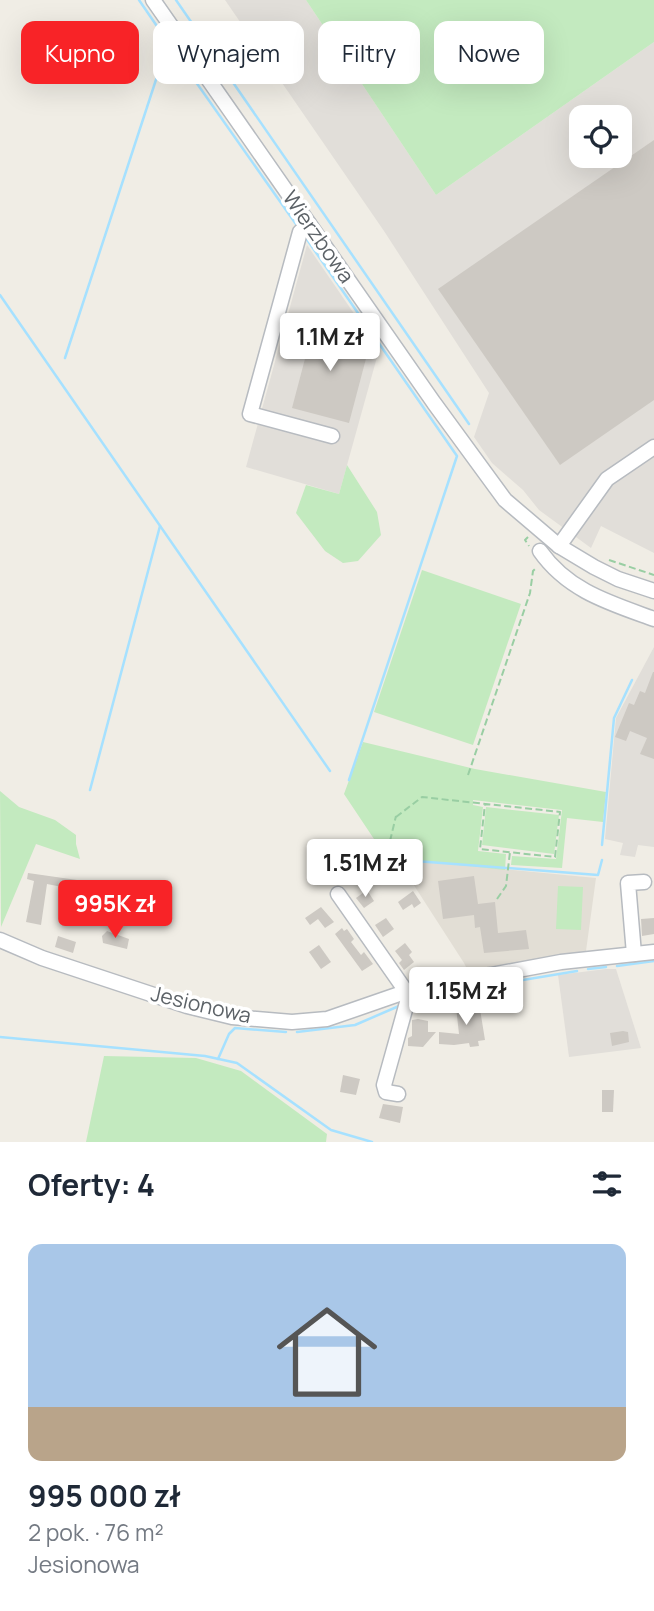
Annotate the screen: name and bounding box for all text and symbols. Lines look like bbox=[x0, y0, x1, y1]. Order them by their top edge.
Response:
chip: Kupno bbox=[21, 21, 139, 84]
chip: Wynajem bbox=[153, 21, 304, 84]
chip: Filtry bbox=[318, 21, 420, 84]
chip: Nowe bbox=[434, 21, 544, 84]
map controls bbox=[569, 105, 632, 168]
button: locate bbox=[569, 105, 632, 168]
street label: Wierzbowa bbox=[277, 185, 361, 288]
pin: 1.1M zł bbox=[265, 314, 395, 373]
text: 1.1M zł bbox=[296, 320, 364, 352]
pin: 1.51M zł bbox=[293, 839, 437, 899]
text: 1.51M zł bbox=[323, 846, 407, 878]
pin: 995K zł bbox=[50, 880, 180, 940]
text: 995K zł bbox=[74, 887, 156, 919]
pin: 1.15M zł bbox=[394, 968, 538, 1027]
text: 1.15M zł bbox=[425, 974, 507, 1006]
street label: Jesionowa bbox=[148, 979, 254, 1029]
text: Oferty: 4 bbox=[28, 1164, 155, 1205]
icon: filters bbox=[588, 1165, 626, 1203]
icon: home bbox=[264, 1289, 390, 1415]
text: 995 000 zł bbox=[28, 1475, 181, 1516]
text: 2 pok. · 76 m² bbox=[28, 1516, 164, 1548]
text: Jesionowa bbox=[28, 1548, 140, 1580]

